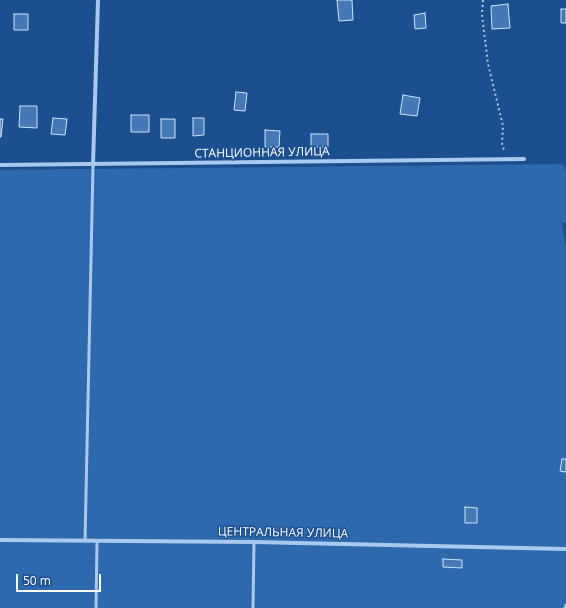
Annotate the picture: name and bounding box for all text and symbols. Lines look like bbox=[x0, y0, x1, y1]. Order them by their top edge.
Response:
street label: СТАНЦИОННАЯ УЛИЦА bbox=[194, 145, 330, 161]
street label: ЦЕНТРАЛЬНАЯ УЛИЦА bbox=[218, 525, 348, 541]
scale bar bbox=[18, 566, 103, 592]
text: 50 m bbox=[23, 572, 51, 589]

